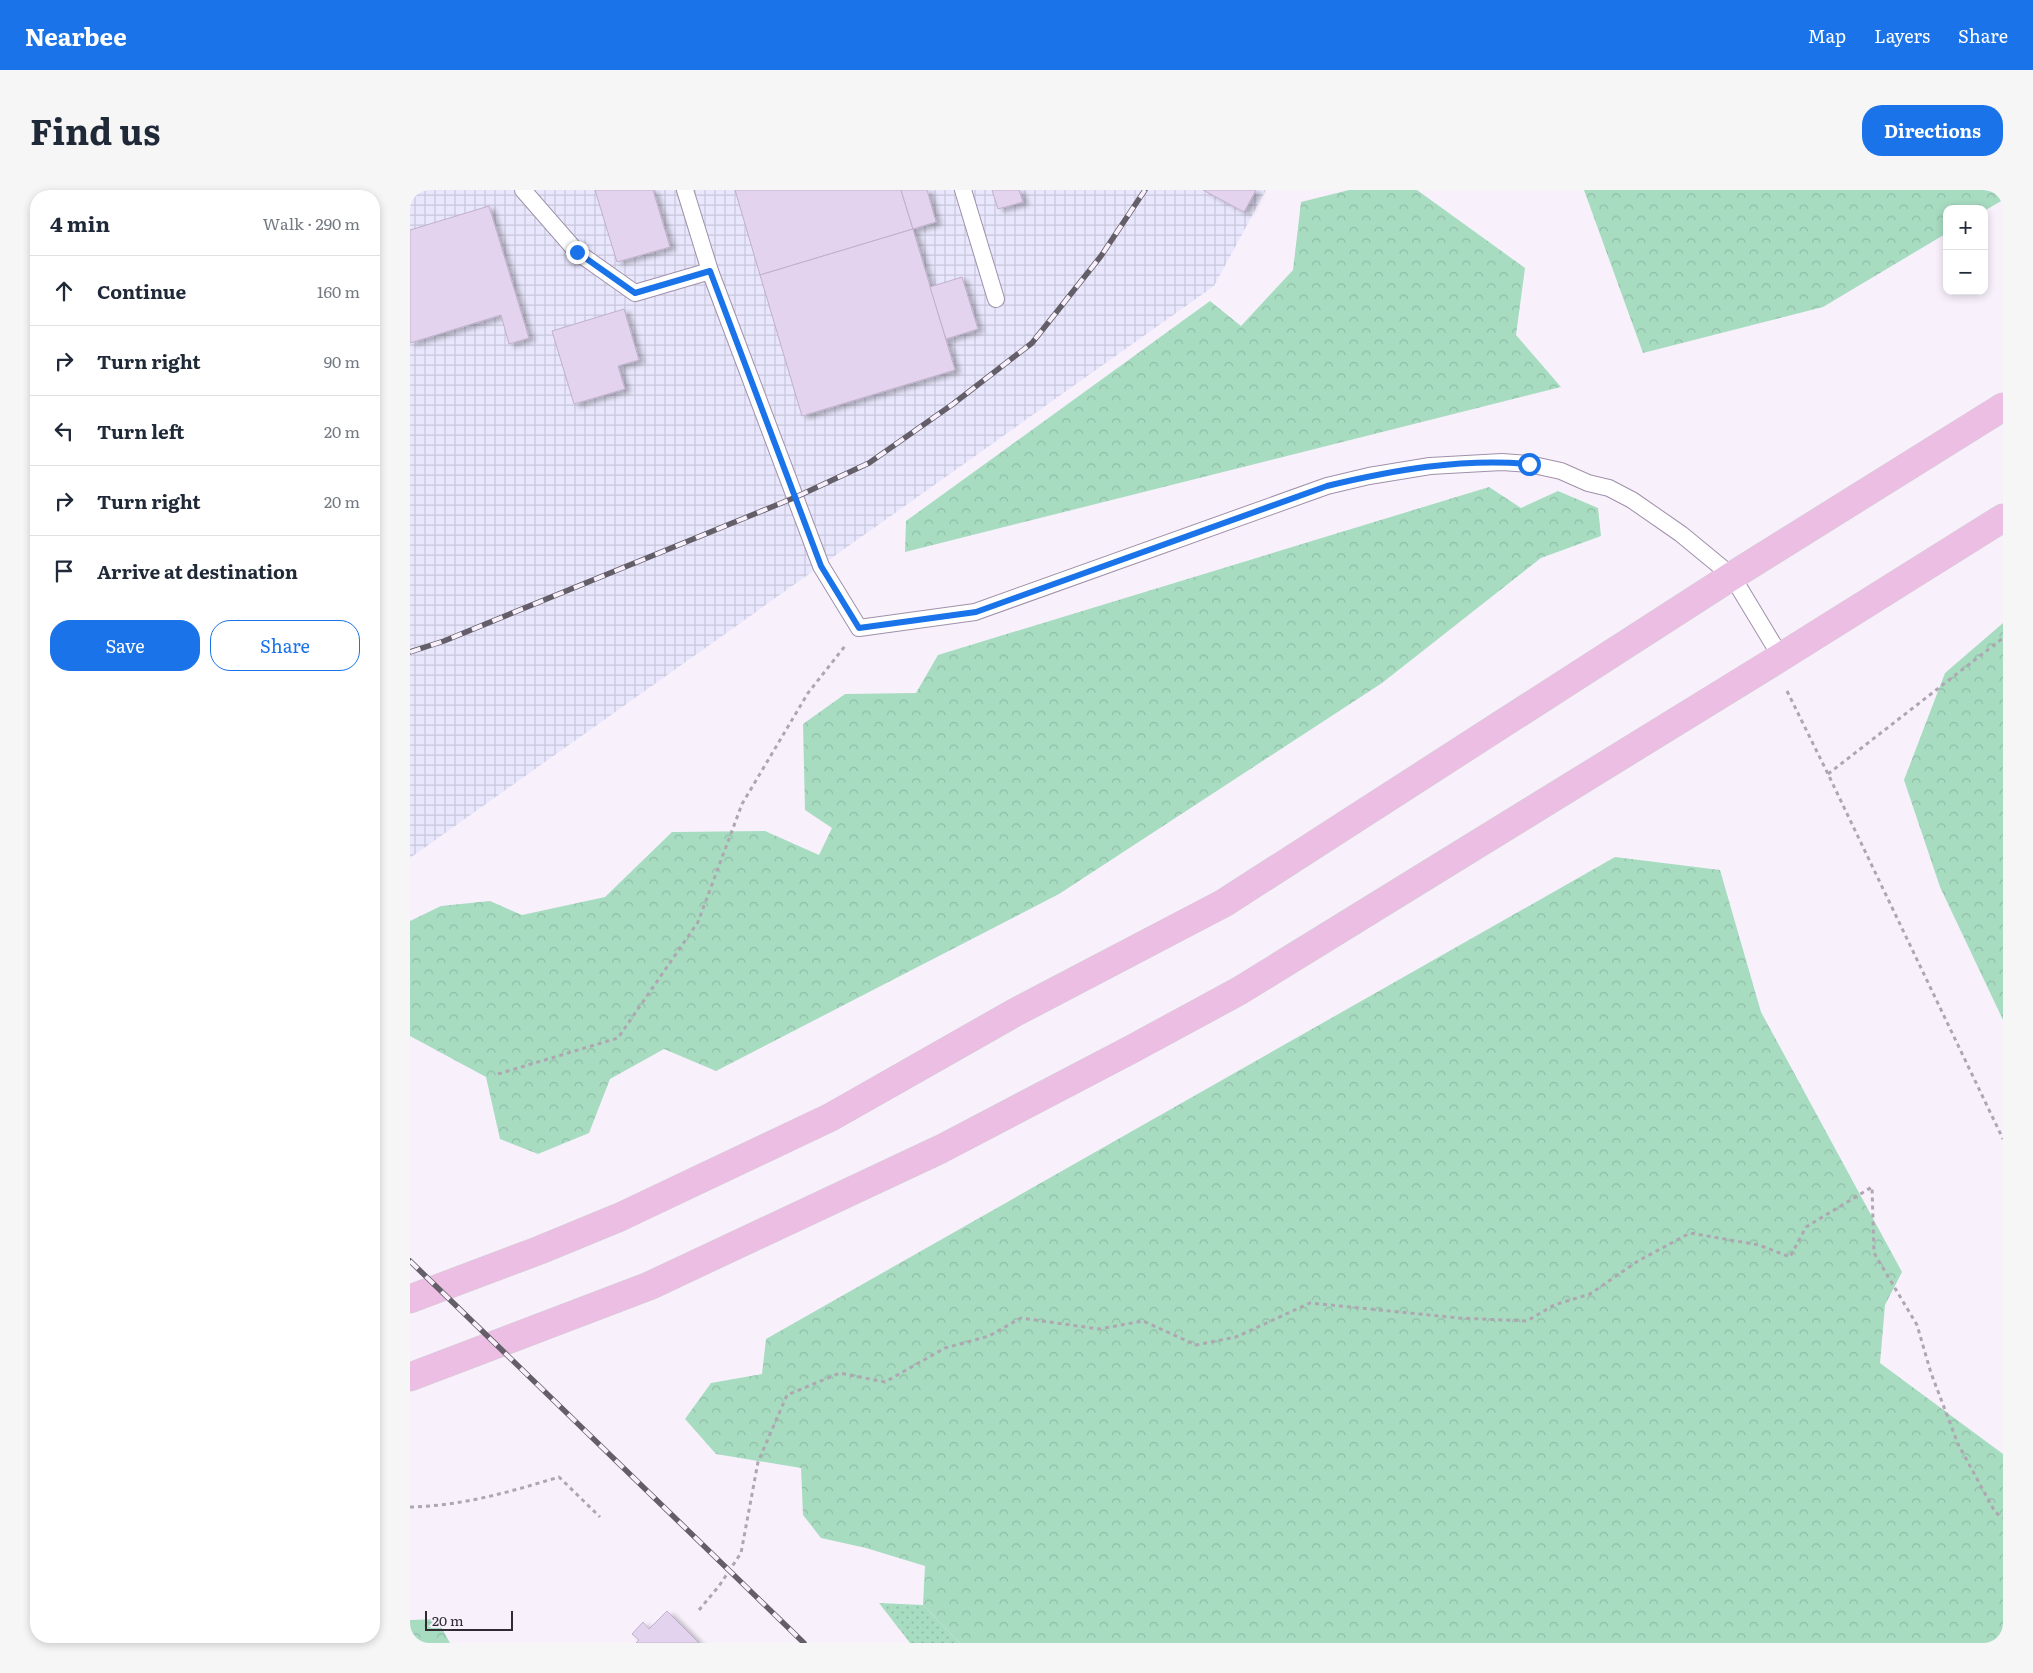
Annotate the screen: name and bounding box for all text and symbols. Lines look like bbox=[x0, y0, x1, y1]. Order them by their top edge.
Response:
text: Nearbee bbox=[25, 18, 127, 53]
text: Map bbox=[1808, 22, 1846, 49]
text: Layers bbox=[1874, 22, 1930, 49]
text: Share bbox=[1958, 22, 2008, 49]
text: Find us bbox=[30, 104, 160, 156]
button: Directions bbox=[1862, 105, 2003, 156]
map controls bbox=[1943, 205, 1988, 295]
button: + bbox=[1943, 205, 1988, 250]
text: 4 min bbox=[50, 207, 110, 238]
text: Walk · 290 m bbox=[263, 211, 360, 235]
route end bbox=[566, 241, 589, 264]
button: − bbox=[1943, 250, 1988, 295]
icon: ahead bbox=[50, 277, 78, 305]
text: Continue bbox=[97, 277, 186, 305]
text: 160 m bbox=[317, 279, 360, 303]
icon: right bbox=[50, 347, 78, 375]
text: Turn right bbox=[97, 347, 201, 375]
text: 90 m bbox=[324, 349, 360, 373]
icon: left bbox=[50, 417, 78, 445]
text: Turn left bbox=[97, 417, 184, 445]
text: 20 m bbox=[324, 419, 360, 443]
route start bbox=[1518, 453, 1541, 476]
icon: right bbox=[50, 487, 78, 515]
text: Turn right bbox=[97, 487, 201, 515]
text: 20 m bbox=[324, 489, 360, 513]
icon: arrive bbox=[50, 557, 78, 585]
text: Arrive at destination bbox=[97, 557, 298, 585]
button: Save bbox=[50, 620, 200, 671]
button: Share bbox=[210, 620, 360, 671]
scale bar bbox=[425, 1608, 512, 1631]
text: 20 m bbox=[432, 1610, 464, 1630]

